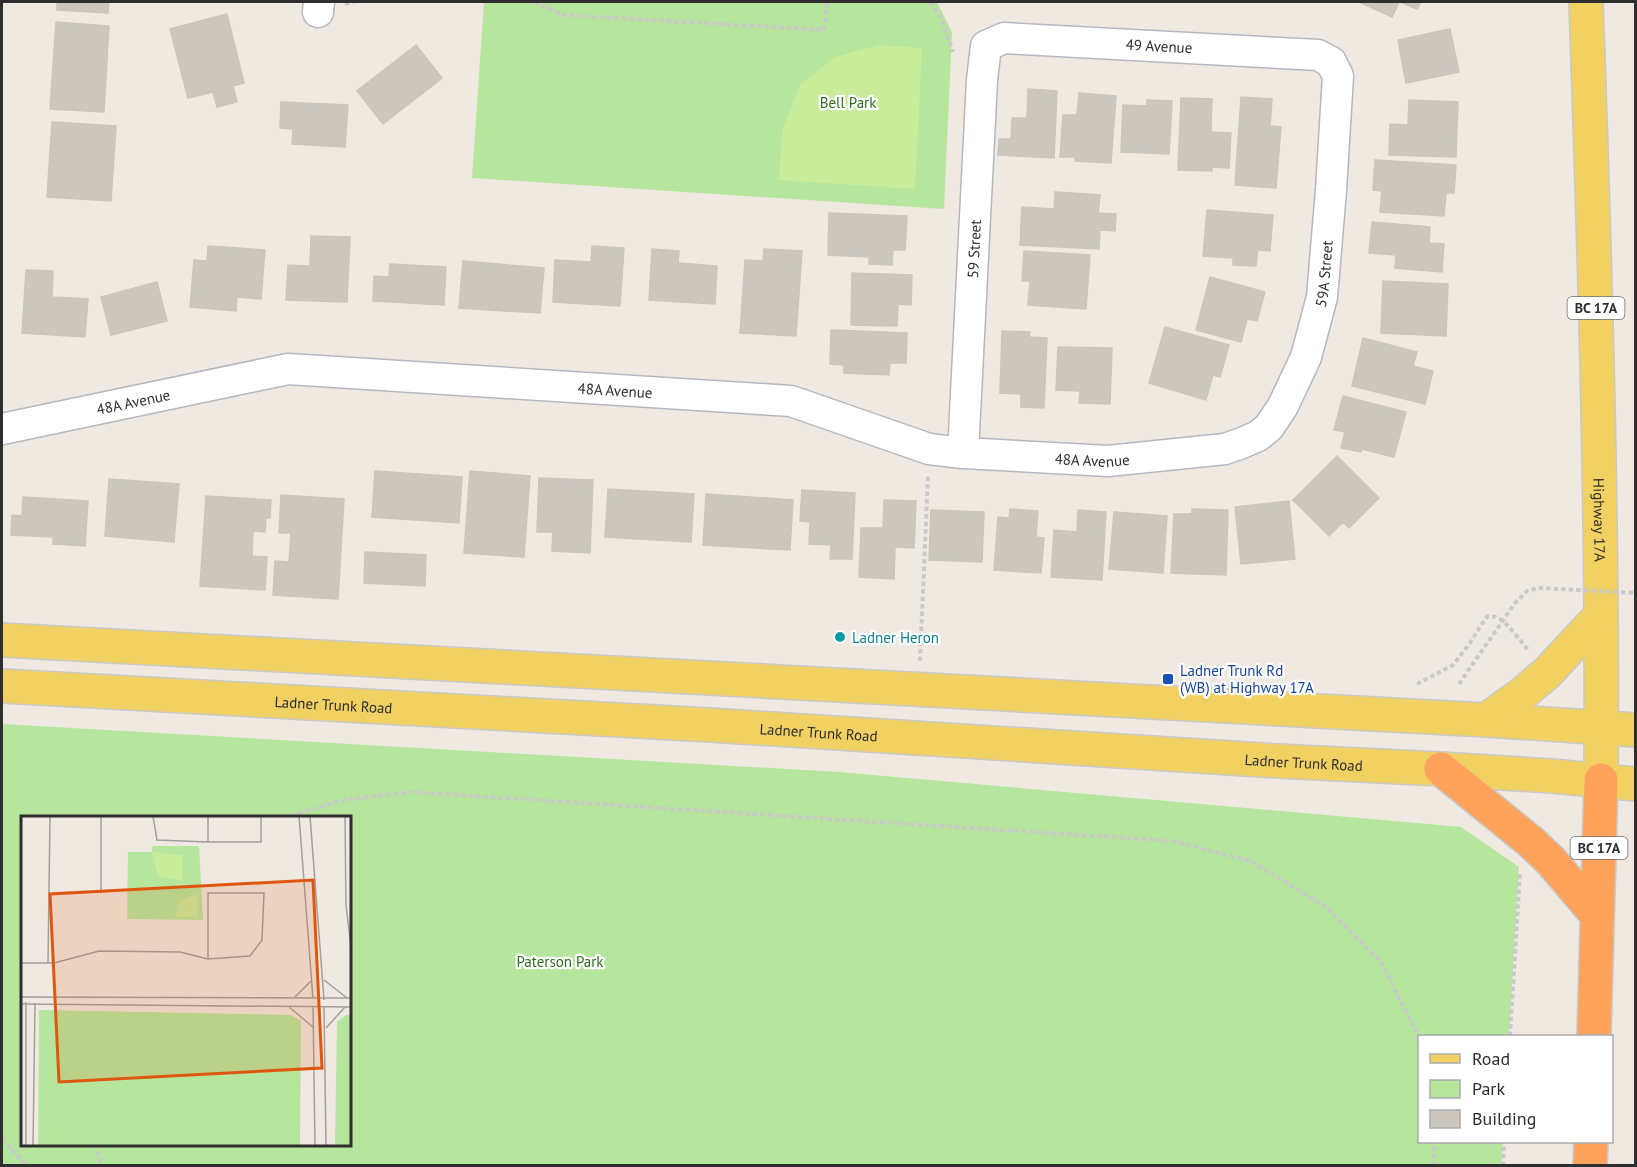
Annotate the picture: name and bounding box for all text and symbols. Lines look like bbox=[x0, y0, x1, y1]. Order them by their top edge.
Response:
street label: 49 Avenue bbox=[1125, 35, 1193, 57]
park label: Bell Park bbox=[820, 93, 877, 112]
street label: 59 Street bbox=[963, 219, 985, 279]
street label: 59A Street bbox=[1310, 240, 1336, 309]
road number: BC 17A bbox=[1568, 297, 1624, 319]
street label: 48A Avenue bbox=[577, 378, 653, 402]
street label: 48A Avenue bbox=[95, 384, 172, 418]
street label: 48A Avenue bbox=[1054, 449, 1131, 471]
street label: Highway 17A bbox=[1590, 478, 1610, 562]
place label: Ladner Heron bbox=[852, 628, 939, 647]
marker: Ladner Heron bbox=[833, 630, 847, 644]
place label: Ladner Trunk Rd (WB) at Highway 17A bbox=[1180, 661, 1314, 697]
marker: Ladner Trunk Rd (WB) at Highway 17A bbox=[1161, 672, 1175, 686]
street label: Ladner Trunk Road bbox=[274, 692, 393, 717]
street label: Ladner Trunk Road bbox=[759, 719, 878, 745]
street label: Ladner Trunk Road bbox=[1244, 749, 1363, 775]
inset map bbox=[21, 816, 351, 1146]
road number: BC 17A bbox=[1570, 837, 1628, 859]
park label: Paterson Park bbox=[516, 952, 604, 971]
legend bbox=[1418, 1035, 1613, 1143]
text: Road bbox=[1472, 1047, 1510, 1070]
text: Park bbox=[1472, 1077, 1505, 1100]
text: Building bbox=[1472, 1107, 1536, 1130]

